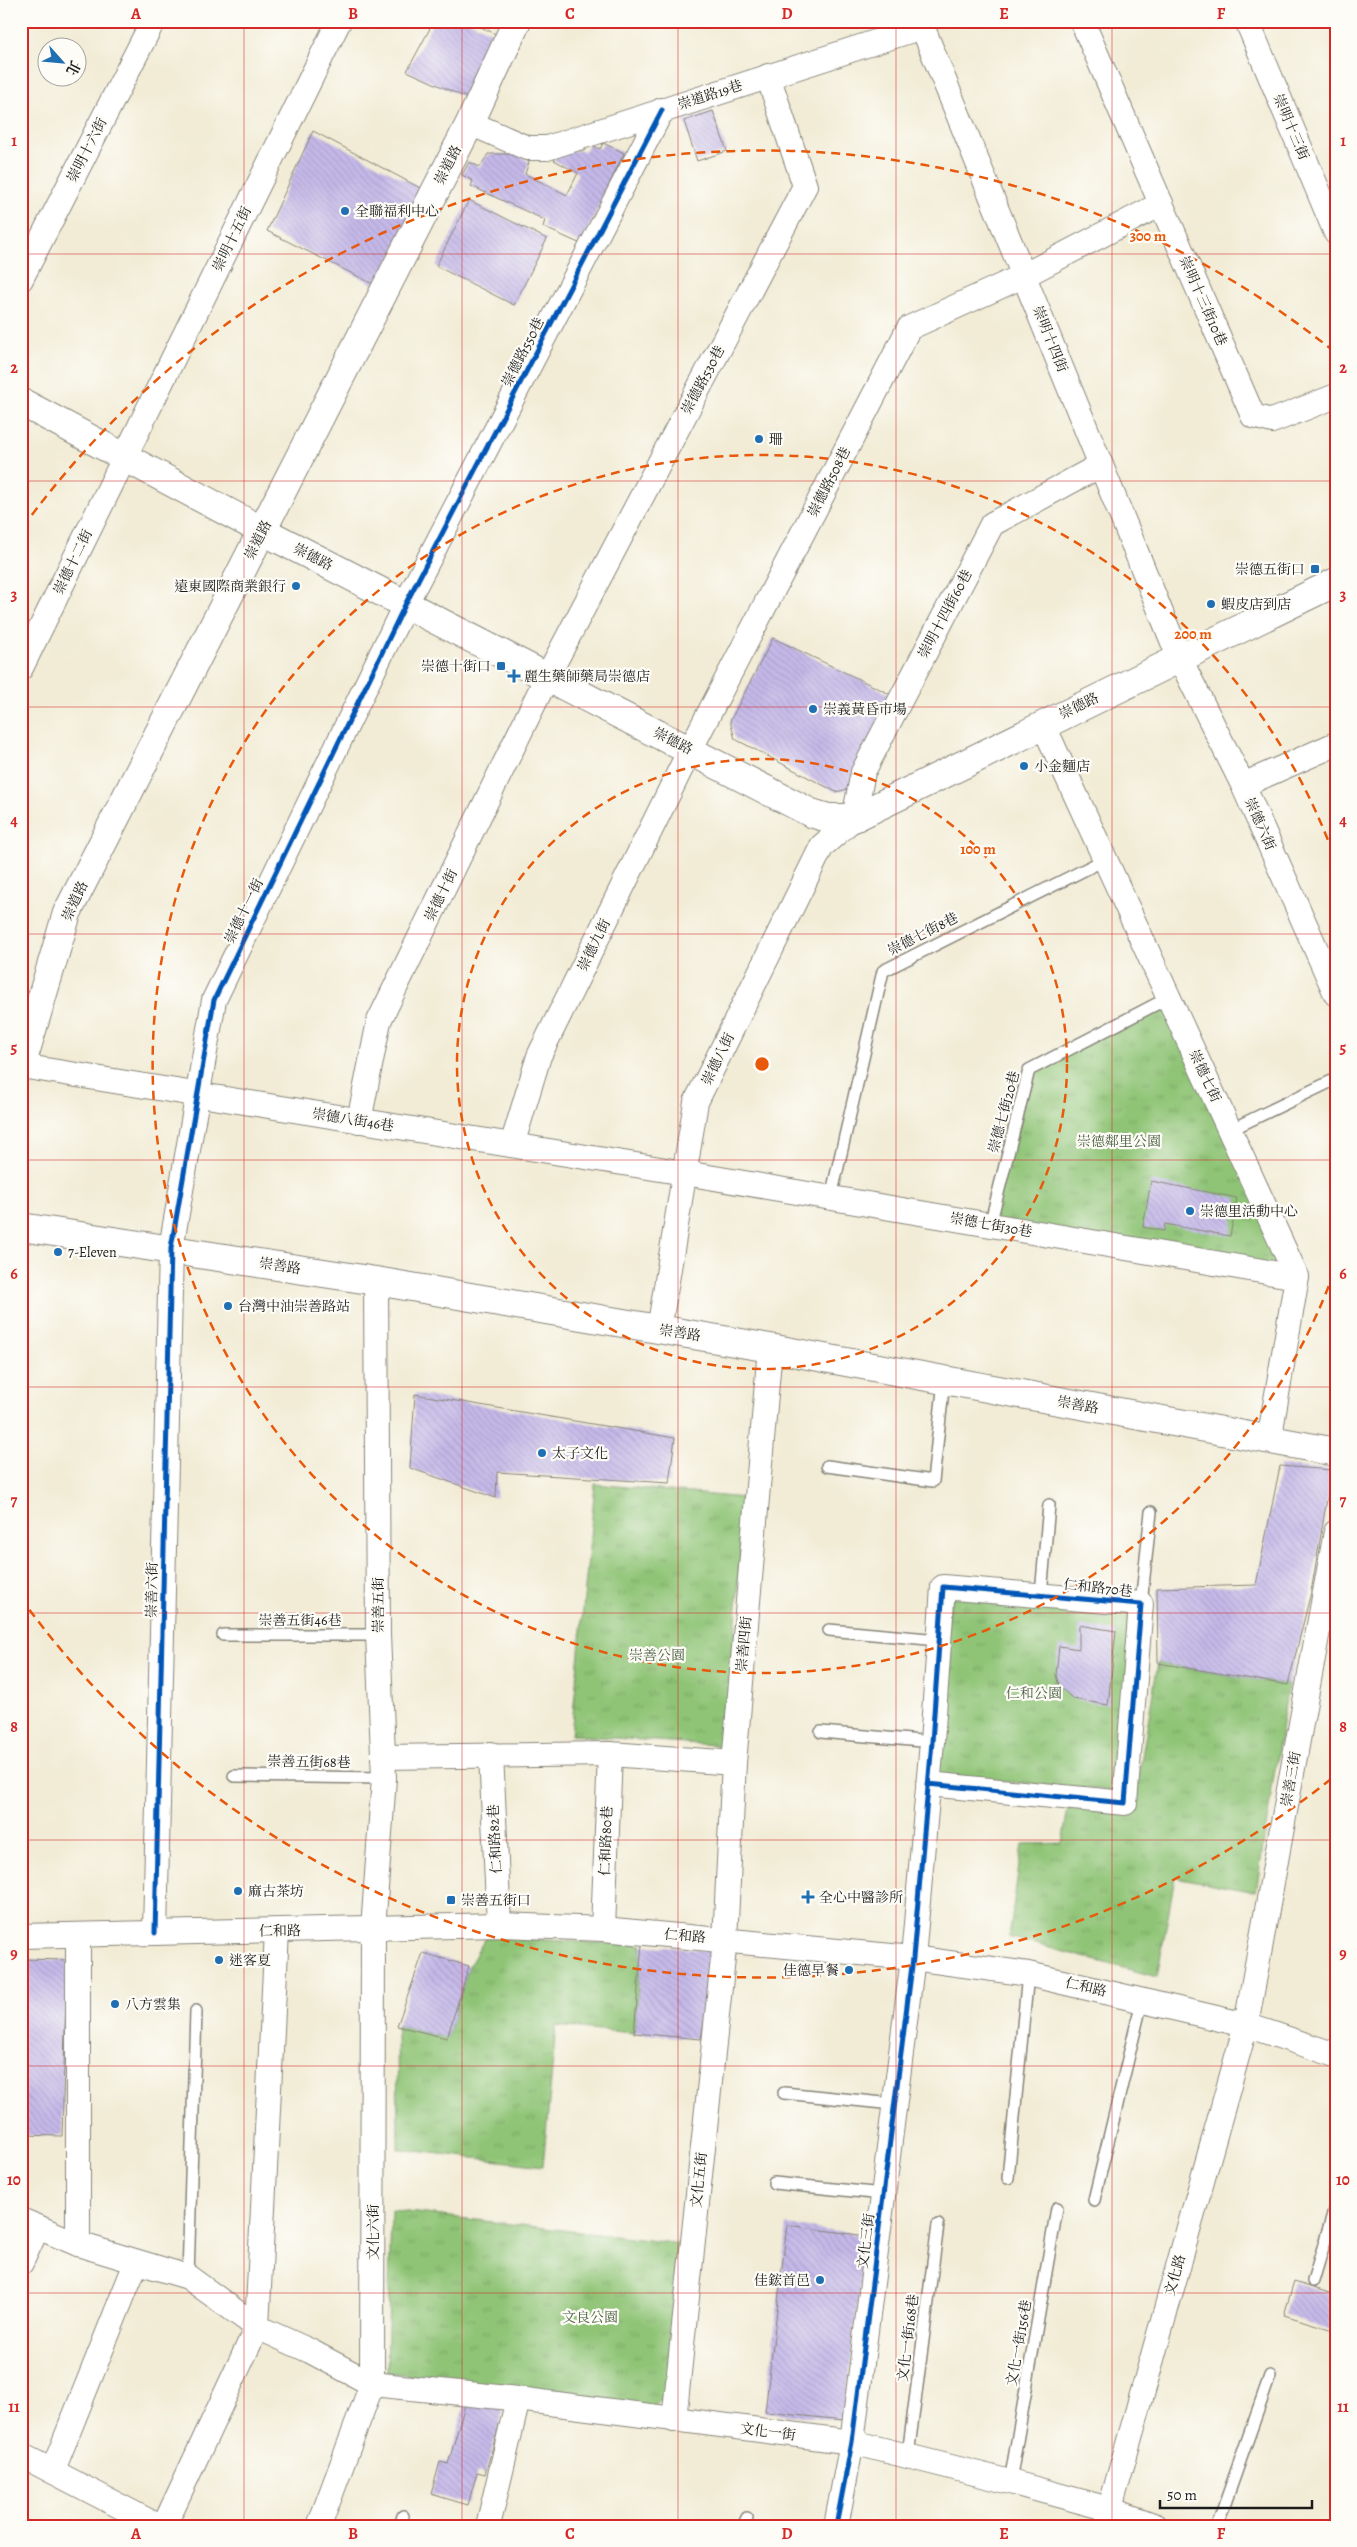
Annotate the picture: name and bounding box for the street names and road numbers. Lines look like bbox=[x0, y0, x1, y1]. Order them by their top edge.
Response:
street label: 崇道路19巷 bbox=[675, 76, 745, 114]
street label: 崇明十三街 bbox=[1269, 91, 1313, 163]
street label: 崇明十六街 bbox=[63, 115, 111, 185]
street label: 崇道路 bbox=[430, 142, 466, 188]
street label: 崇明十五街 bbox=[208, 203, 256, 275]
street label: 崇明十三街10巷 bbox=[1175, 253, 1231, 349]
street label: 崇明十四街 bbox=[1028, 303, 1072, 375]
street label: 崇德路550巷 bbox=[497, 314, 549, 390]
street label: 崇德路530巷 bbox=[677, 342, 729, 418]
street label: 崇德路508巷 bbox=[803, 444, 855, 520]
street label: 崇道路 bbox=[240, 517, 276, 563]
street label: 崇德十二街 bbox=[49, 526, 97, 598]
street label: 崇德路 bbox=[290, 539, 336, 575]
street label: 崇明十四街60巷 bbox=[914, 566, 976, 662]
street label: 崇德路 bbox=[1056, 688, 1102, 724]
street label: 崇德路 bbox=[650, 723, 696, 759]
street label: 崇德六街 bbox=[1240, 795, 1280, 853]
street label: 崇德十街 bbox=[420, 866, 462, 924]
street label: 崇德十一街 bbox=[220, 875, 268, 947]
street label: 崇道路 bbox=[58, 878, 92, 924]
street label: 崇德七街8巷 bbox=[884, 908, 962, 960]
street label: 崇德九街 bbox=[573, 916, 615, 974]
street label: 崇德八街 bbox=[697, 1030, 739, 1088]
street label: 崇德七街 bbox=[1185, 1047, 1225, 1105]
street label: 崇德七街20巷 bbox=[984, 1069, 1024, 1155]
street label: 崇德八街46巷 bbox=[311, 1104, 395, 1136]
street label: 崇德七街30巷 bbox=[948, 1208, 1034, 1242]
street label: 崇善路 bbox=[258, 1253, 302, 1279]
street label: 崇善路 bbox=[658, 1320, 702, 1346]
street label: 崇善路 bbox=[1056, 1392, 1100, 1418]
street label: 崇善六街 bbox=[142, 1562, 162, 1618]
street label: 仁和路70巷 bbox=[1063, 1575, 1133, 1601]
street label: 崇善五街 bbox=[369, 1577, 388, 1633]
street label: 崇善五街46巷 bbox=[259, 1611, 341, 1630]
street label: 崇善四街 bbox=[732, 1615, 756, 1673]
street label: 崇善三街 bbox=[1277, 1750, 1305, 1808]
street label: 崇善五街68巷 bbox=[267, 1752, 351, 1772]
street label: 仁和路82巷 bbox=[484, 1804, 506, 1874]
street label: 仁和路80巷 bbox=[595, 1806, 617, 1876]
street label: 仁和路 bbox=[259, 1921, 301, 1941]
street label: 仁和路 bbox=[663, 1925, 707, 1947]
street label: 仁和路 bbox=[1063, 1973, 1109, 2001]
street label: 文化五街 bbox=[687, 2151, 711, 2209]
street label: 文化六街 bbox=[364, 2204, 383, 2260]
street label: 文化三街 bbox=[853, 2212, 879, 2270]
street label: 文化路 bbox=[1160, 2252, 1190, 2298]
street label: 文化一街168巷 bbox=[893, 2293, 923, 2383]
street label: 文化一街156巷 bbox=[1002, 2298, 1036, 2388]
street label: 文化一街 bbox=[739, 2419, 797, 2445]

